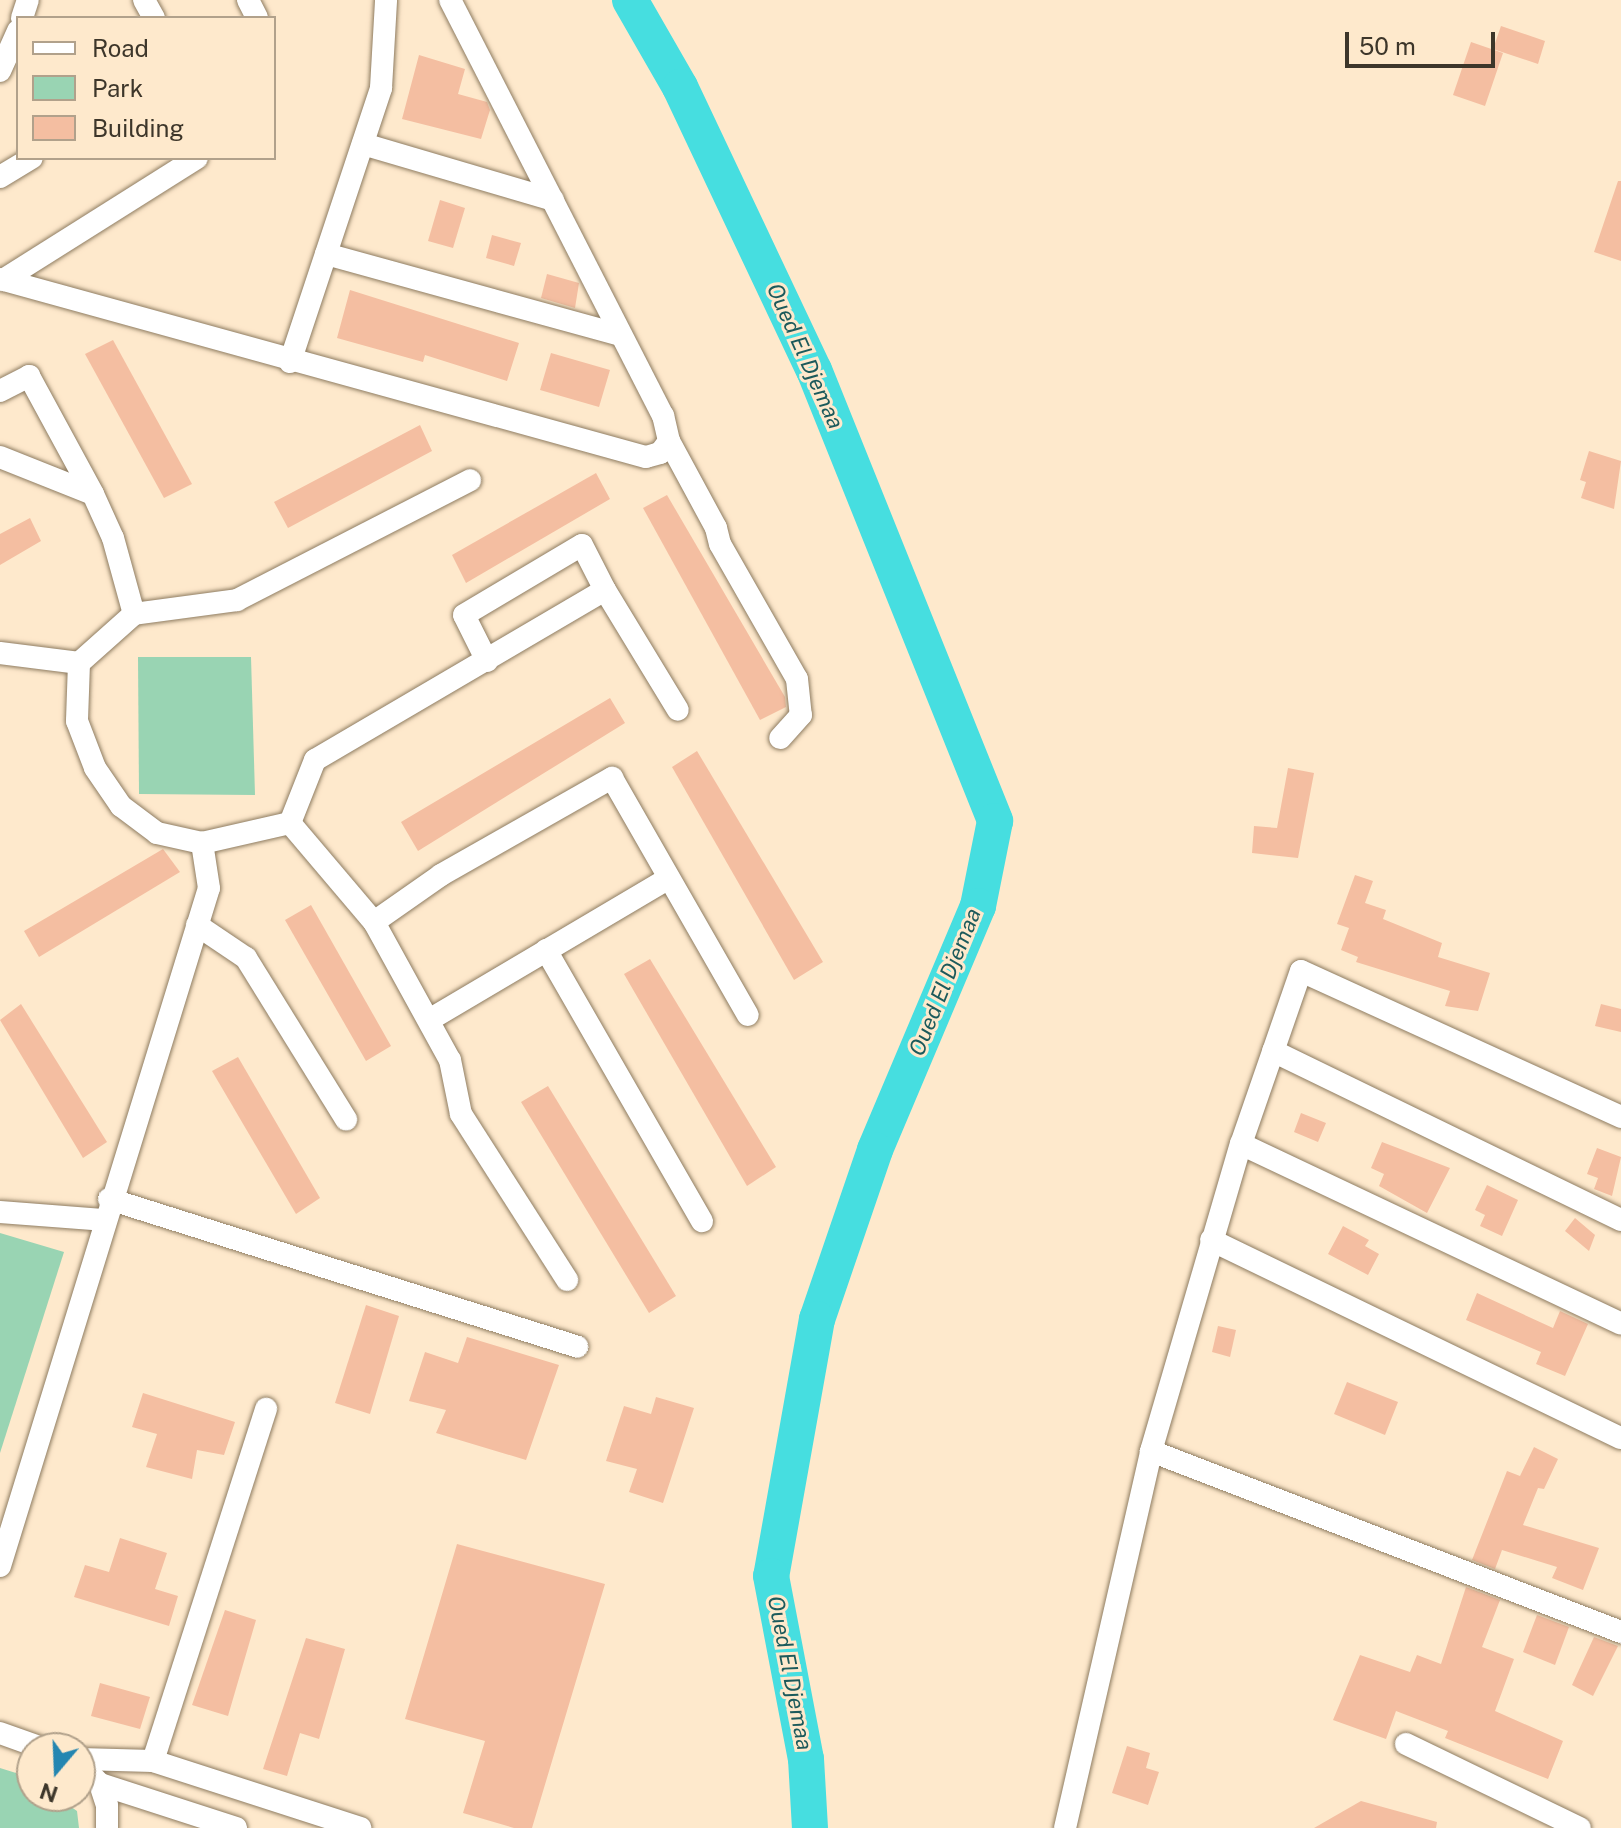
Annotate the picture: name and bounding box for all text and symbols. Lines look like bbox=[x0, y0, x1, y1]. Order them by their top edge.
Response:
legend bbox=[16, 16, 276, 160]
scale bar bbox=[1349, 16, 1499, 66]
text: 50 m bbox=[1359, 32, 1416, 60]
text: Road bbox=[92, 34, 149, 62]
text: Park bbox=[92, 74, 143, 102]
text: Building bbox=[92, 114, 184, 142]
water label: Oued El Djemaa bbox=[761, 279, 849, 433]
water label: Oued El Djemaa bbox=[903, 904, 987, 1060]
water label: Oued El Djemaa bbox=[762, 1594, 818, 1752]
north arrow bbox=[16, 1732, 96, 1812]
text: N bbox=[36, 1778, 61, 1808]

